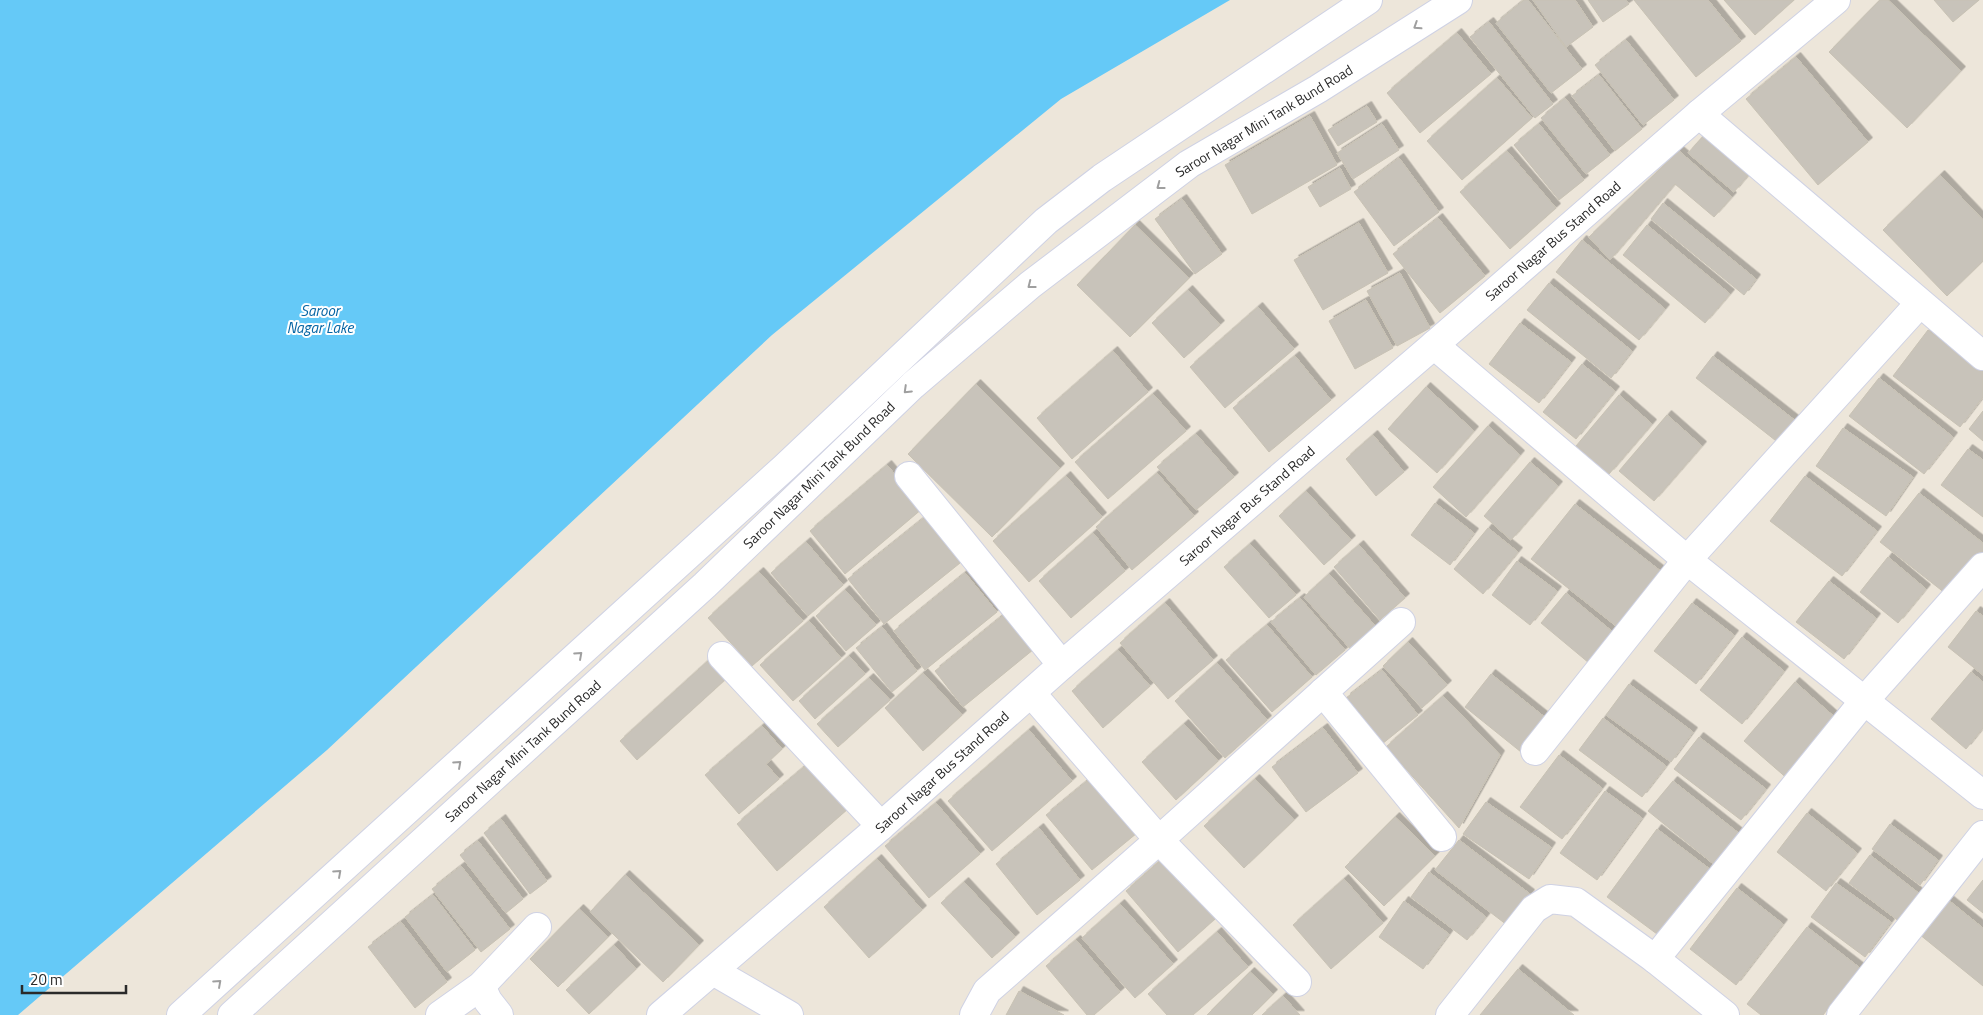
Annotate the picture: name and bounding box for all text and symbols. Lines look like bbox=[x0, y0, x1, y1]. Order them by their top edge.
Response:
one-way arrow bbox=[1413, 20, 1422, 30]
street label: Saroor Nagar Mini Tank Bund Road bbox=[1171, 59, 1357, 182]
street label: Saroor Nagar Bus Stand Road bbox=[1480, 176, 1625, 306]
one-way arrow bbox=[1157, 181, 1166, 189]
one-way arrow bbox=[1028, 279, 1037, 287]
water label: Saroor Nagar Lake bbox=[287, 299, 354, 339]
one-way arrow bbox=[904, 384, 913, 393]
street label: Saroor Nagar Mini Tank Bund Road bbox=[738, 396, 899, 553]
street label: Saroor Nagar Bus Stand Road bbox=[1174, 441, 1319, 571]
one-way arrow bbox=[573, 652, 582, 661]
street label: Saroor Nagar Mini Tank Bund Road bbox=[440, 675, 605, 827]
street label: Saroor Nagar Bus Stand Road bbox=[870, 706, 1013, 838]
one-way arrow bbox=[453, 761, 462, 770]
one-way arrow bbox=[333, 870, 342, 879]
scale bar bbox=[22, 962, 126, 994]
text: 20 m bbox=[30, 968, 63, 991]
one-way arrow bbox=[212, 980, 221, 989]

